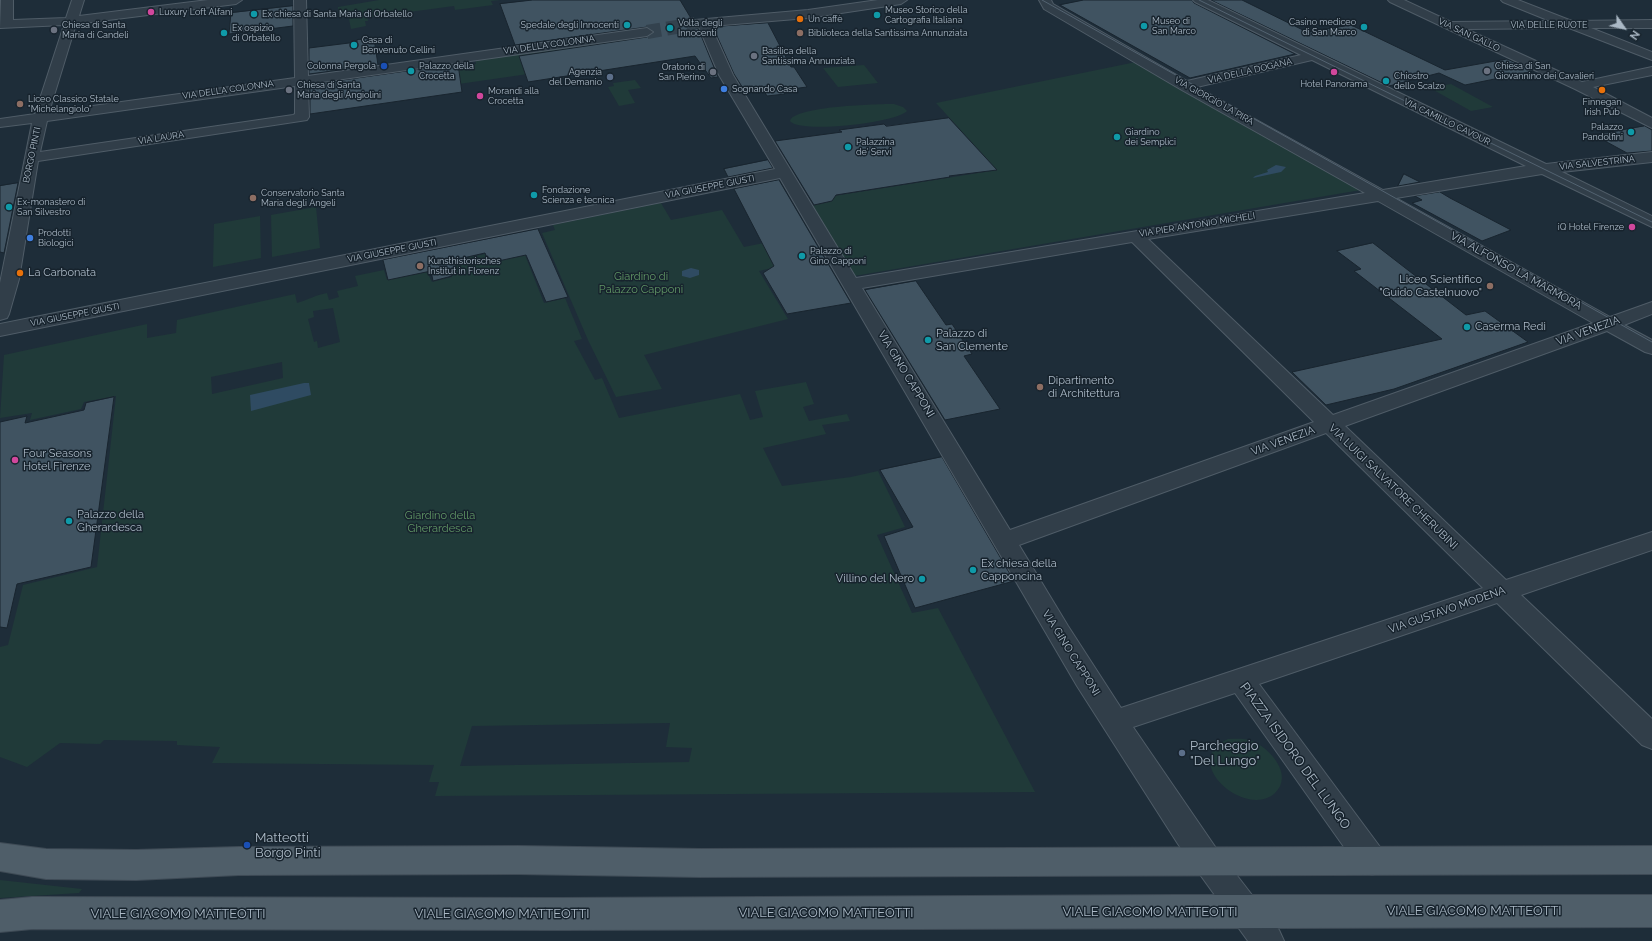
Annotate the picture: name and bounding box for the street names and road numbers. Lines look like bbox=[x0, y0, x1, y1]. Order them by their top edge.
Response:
street label: VIA SAN GALLO bbox=[1436, 16, 1502, 54]
street label: VIA DELLE RUOTE bbox=[1510, 20, 1588, 30]
street label: VIA DELLA COLONNA bbox=[503, 33, 595, 57]
street label: VIA DELLA DOGANA bbox=[1207, 56, 1293, 86]
street label: VIA GIORGIO LA PIRA bbox=[1172, 75, 1256, 127]
street label: VIA DELLA COLONNA bbox=[182, 78, 274, 102]
street label: VIA CAMILLO CAVOUR bbox=[1402, 96, 1492, 148]
street label: BORGO PINTI bbox=[21, 126, 43, 184]
street label: VIA LAURA bbox=[137, 129, 185, 147]
street label: VIA SALVESTRINA bbox=[1559, 154, 1635, 172]
street label: VIA GIUSEPPE GIUSTI bbox=[664, 173, 756, 201]
street label: VIA PIER ANTONIO MICHELI bbox=[1138, 210, 1256, 240]
street label: VIA ALFONSO LA MARMORA bbox=[1448, 229, 1584, 313]
street label: VIA GIUSEPPE GIUSTI bbox=[346, 237, 438, 265]
street label: VIA GIUSEPPE GIUSTI bbox=[29, 301, 121, 329]
street label: VIA VENEZIA bbox=[1554, 313, 1622, 349]
street label: VIA GINO CAPPONI bbox=[875, 328, 937, 420]
street label: VIA LUIGI SALVATORE CHERUBINI bbox=[1326, 422, 1460, 552]
street label: VIA VENEZIA bbox=[1249, 423, 1317, 459]
street label: VIA GUSTAVO MODENA bbox=[1387, 584, 1507, 636]
street label: VIA GINO CAPPONI bbox=[1039, 608, 1103, 698]
street label: PIAZZA ISIDORO DEL LUNGO bbox=[1236, 680, 1354, 832]
street label: VIALE GIACOMO MATTEOTTI bbox=[1386, 903, 1562, 919]
street label: VIALE GIACOMO MATTEOTTI bbox=[1062, 904, 1238, 920]
street label: VIALE GIACOMO MATTEOTTI bbox=[738, 905, 914, 921]
street label: VIALE GIACOMO MATTEOTTI bbox=[90, 906, 266, 922]
street label: VIALE GIACOMO MATTEOTTI bbox=[414, 906, 590, 922]

